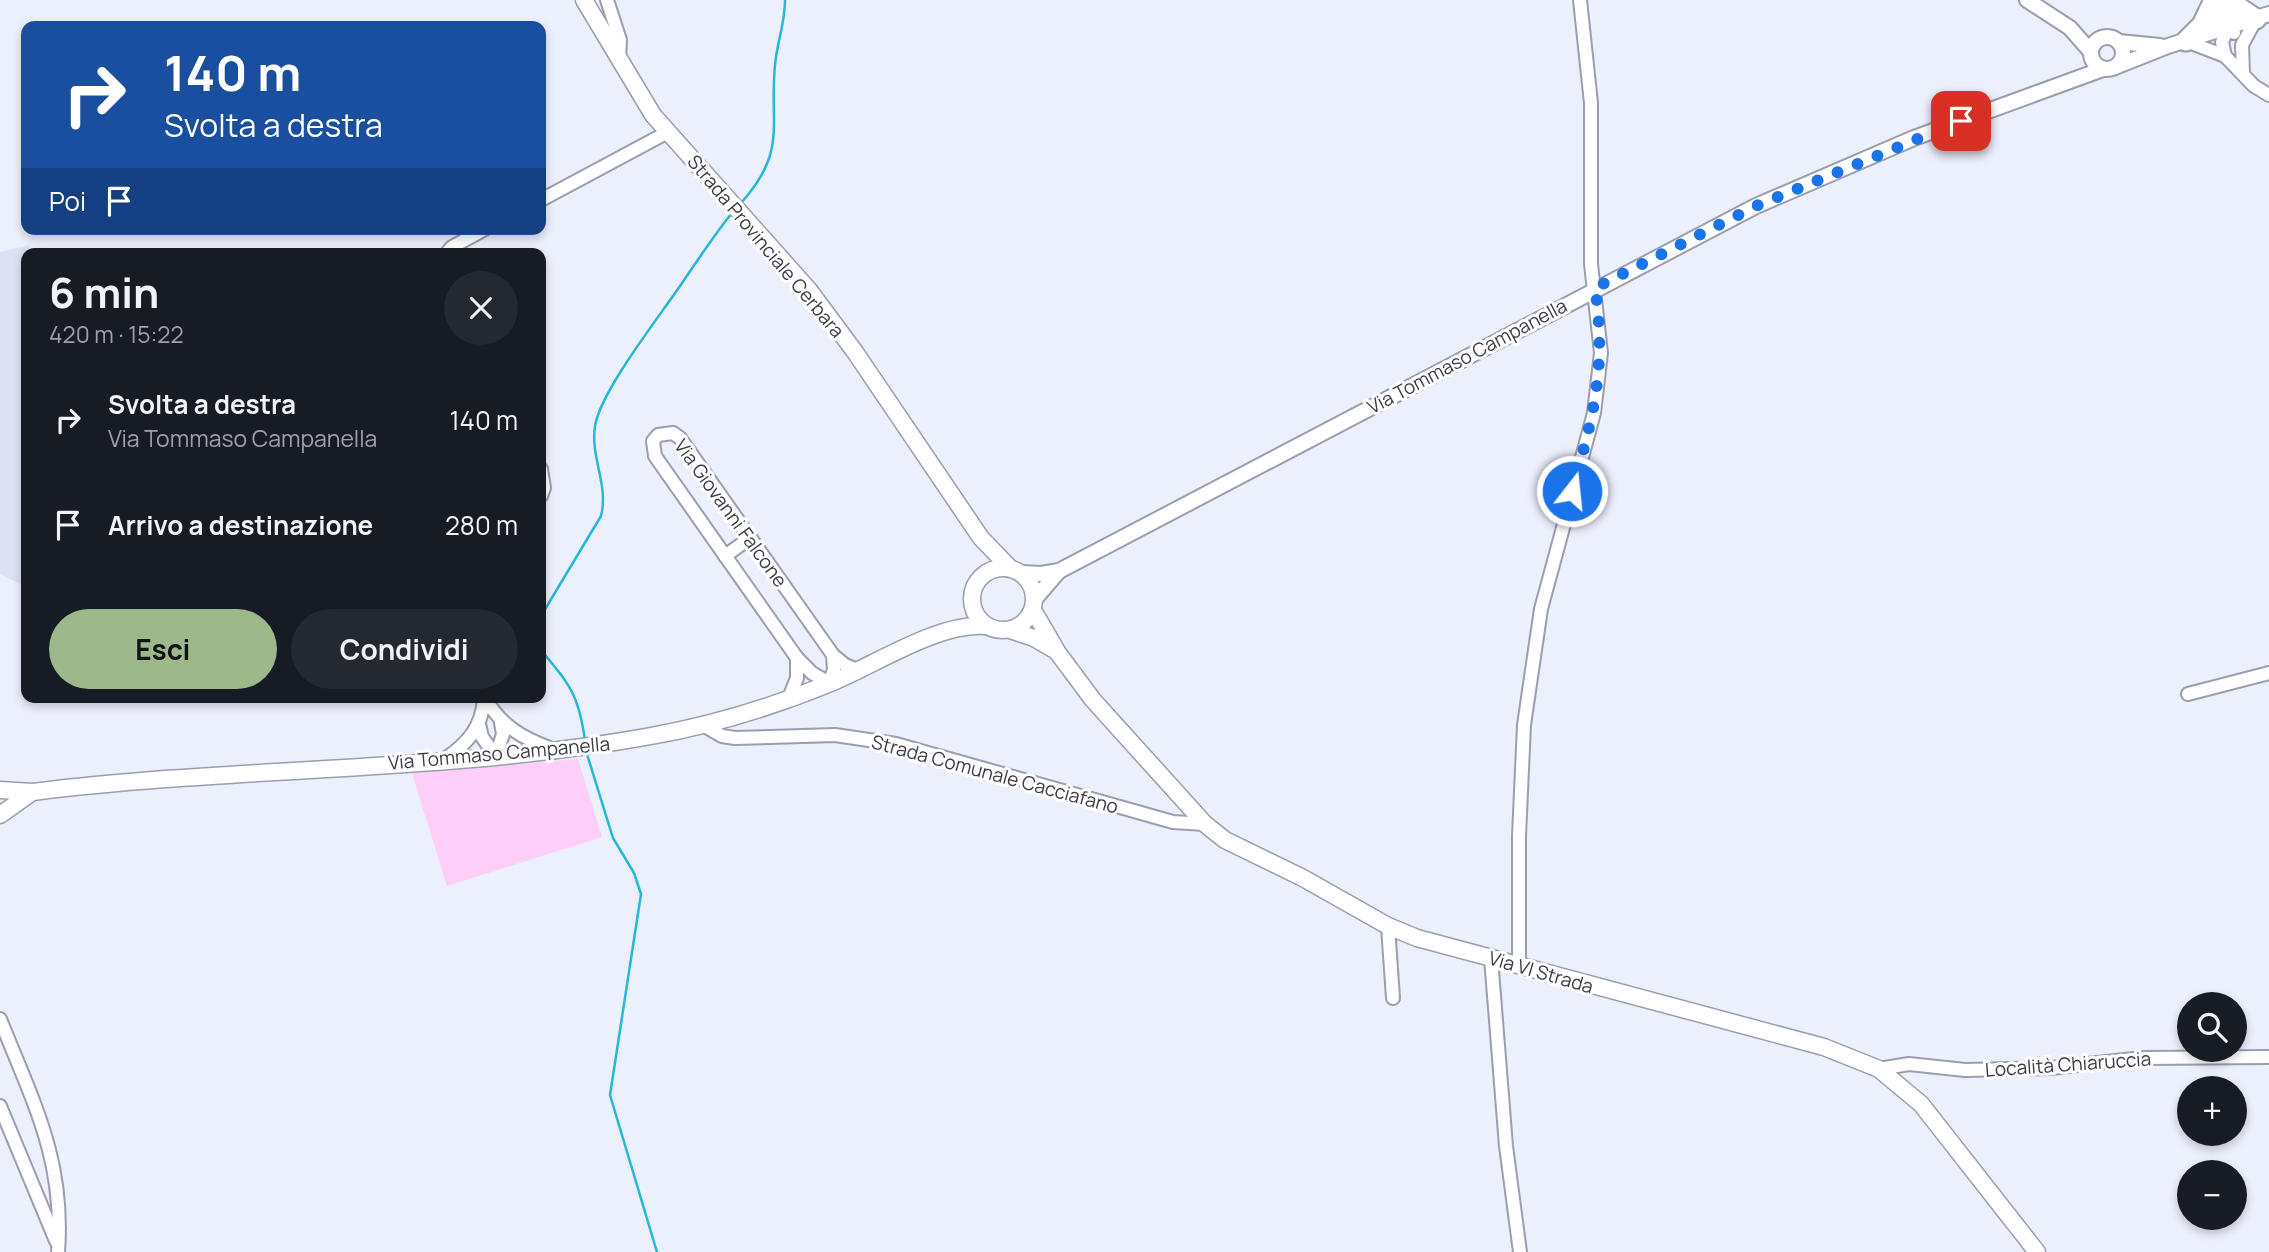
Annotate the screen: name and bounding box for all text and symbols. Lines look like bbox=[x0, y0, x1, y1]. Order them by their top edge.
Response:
text: 140 m bbox=[164, 39, 301, 106]
icon: right bbox=[49, 49, 140, 140]
pin bbox=[1931, 91, 1991, 151]
icon: arrive bbox=[1942, 102, 1980, 140]
text: Svolta a destra bbox=[164, 103, 383, 147]
street label: Strada Provinciale Cerbara bbox=[682, 149, 850, 343]
icon: arrive bbox=[100, 182, 138, 220]
text: Poi bbox=[49, 183, 86, 219]
text: 6 min bbox=[49, 263, 159, 321]
button: close bbox=[444, 271, 518, 345]
street label: Via Tommaso Campanella bbox=[1363, 292, 1571, 420]
text: 420 m · 15:22 bbox=[49, 318, 184, 350]
text: Svolta a destra bbox=[108, 386, 296, 422]
icon: right bbox=[49, 401, 87, 439]
text: 140 m bbox=[449, 402, 518, 438]
text: Via Tommaso Campanella bbox=[108, 422, 377, 454]
street label: Via Giovanni Falcone bbox=[668, 434, 794, 592]
position arrow bbox=[1535, 454, 1609, 528]
icon: arrive bbox=[49, 506, 87, 544]
text: Arrivo a destinazione bbox=[108, 507, 373, 543]
text: 280 m bbox=[445, 507, 518, 543]
button: Esci bbox=[49, 609, 277, 689]
button: Condividi bbox=[291, 609, 518, 689]
street label: Strada Comunale Cacciafano bbox=[869, 729, 1121, 819]
street label: Via Tommaso Campanella bbox=[387, 730, 611, 776]
street label: Via VI Strada bbox=[1486, 945, 1596, 999]
map controls bbox=[2177, 992, 2247, 1230]
button: search bbox=[2177, 992, 2247, 1062]
street label: Località Chiaruccia bbox=[1984, 1045, 2152, 1083]
button: + bbox=[2177, 1076, 2247, 1146]
button: − bbox=[2177, 1160, 2247, 1230]

